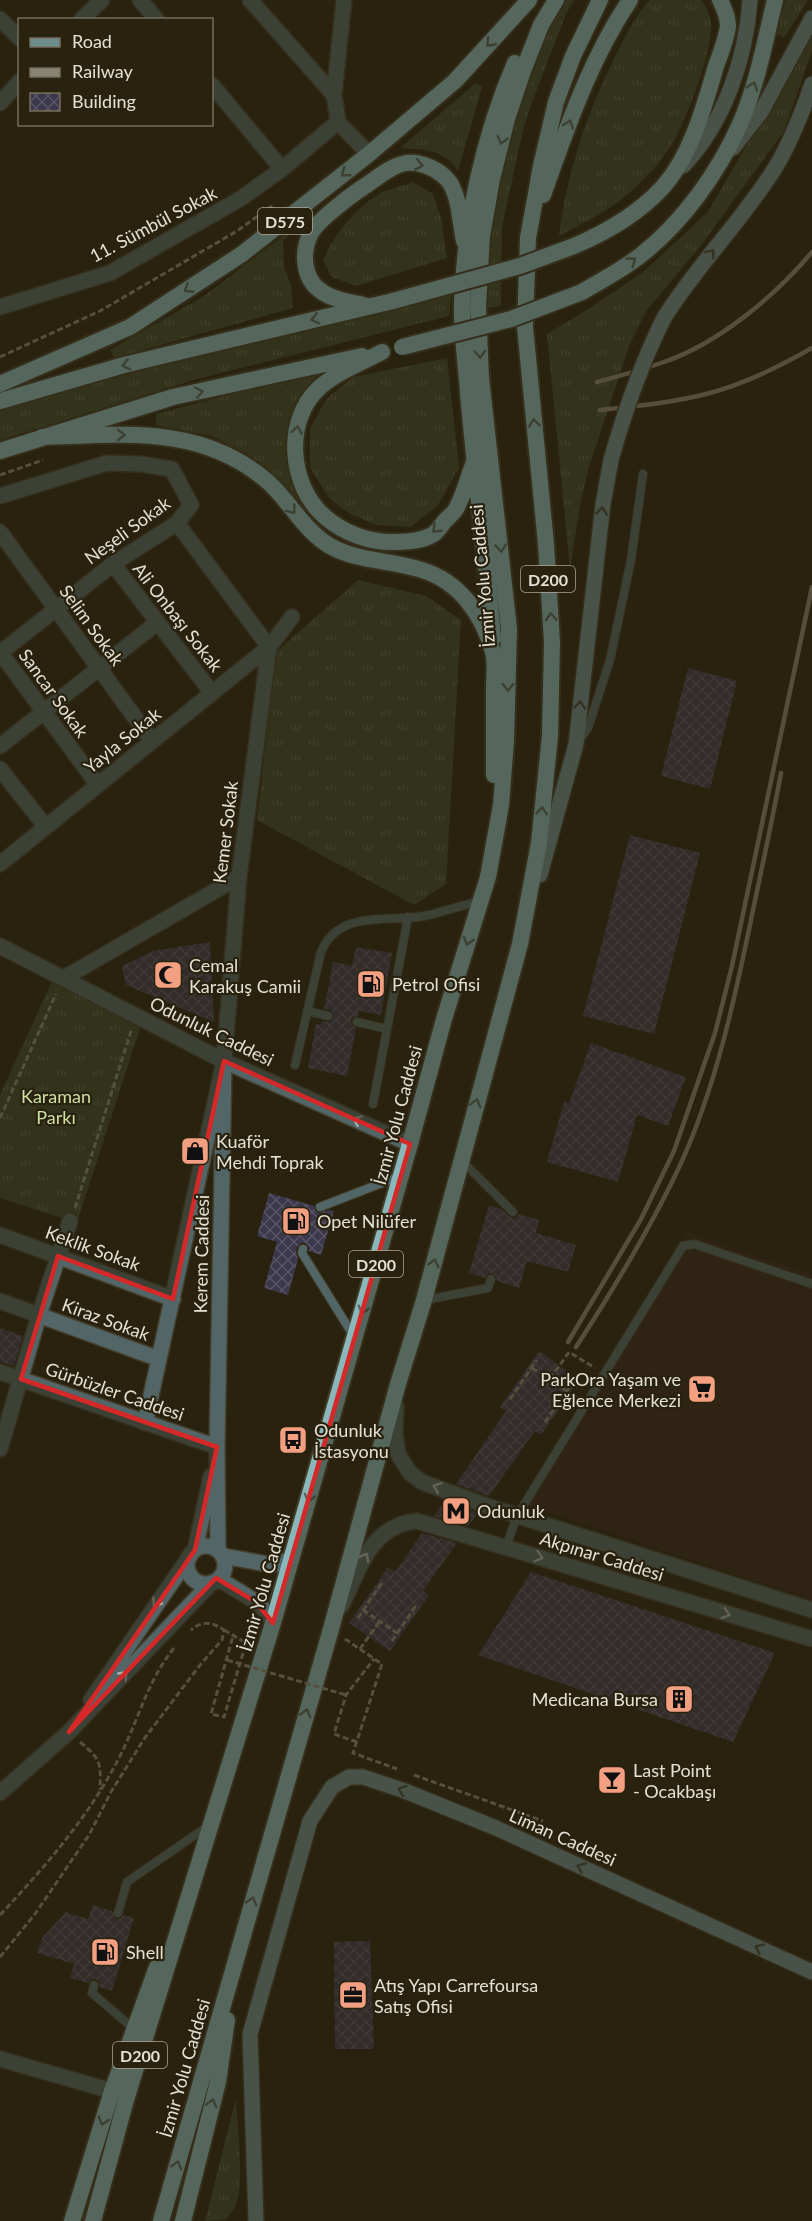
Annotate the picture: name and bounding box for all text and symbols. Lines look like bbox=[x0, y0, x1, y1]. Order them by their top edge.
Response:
legend bbox=[18, 18, 213, 126]
text: Road bbox=[72, 30, 112, 52]
one-way arrow bbox=[486, 36, 497, 47]
text: Railway bbox=[72, 60, 133, 82]
one-way arrow bbox=[746, 81, 758, 92]
text: Building bbox=[72, 90, 136, 112]
one-way arrow bbox=[562, 119, 575, 129]
one-way arrow bbox=[496, 135, 509, 145]
one-way arrow bbox=[414, 158, 424, 171]
one-way arrow bbox=[341, 166, 352, 177]
street label: 11. Sümbül Sokak bbox=[86, 181, 221, 267]
road number: D575 bbox=[258, 208, 312, 234]
one-way arrow bbox=[703, 249, 714, 260]
one-way arrow bbox=[625, 257, 636, 268]
one-way arrow bbox=[184, 282, 195, 293]
one-way arrow bbox=[310, 311, 320, 324]
one-way arrow bbox=[473, 349, 486, 358]
one-way arrow bbox=[121, 358, 132, 370]
one-way arrow bbox=[194, 386, 204, 399]
one-way arrow bbox=[528, 418, 540, 427]
one-way arrow bbox=[290, 425, 303, 435]
one-way arrow bbox=[117, 428, 126, 441]
street label: Neşeli Sokak bbox=[80, 491, 175, 568]
one-way arrow bbox=[285, 503, 296, 514]
street label: İzmir Yolu Caddesi bbox=[465, 504, 499, 648]
one-way arrow bbox=[596, 507, 608, 516]
one-way arrow bbox=[432, 522, 443, 533]
one-way arrow bbox=[494, 543, 507, 552]
street label: Ali Onbaşı Sokak bbox=[129, 558, 228, 677]
road number: D200 bbox=[521, 566, 575, 592]
street label: Selim Sokak bbox=[55, 580, 129, 670]
one-way arrow bbox=[544, 612, 557, 621]
street label: Sancar Sokak bbox=[15, 644, 94, 742]
one-way arrow bbox=[501, 683, 514, 692]
one-way arrow bbox=[573, 700, 586, 709]
street label: Yayla Sokak bbox=[79, 702, 165, 778]
street label: Kemer Sokak bbox=[208, 779, 242, 884]
one-way arrow bbox=[535, 807, 548, 816]
one-way arrow bbox=[463, 935, 475, 946]
place label: Cemal Karakuş Camii bbox=[189, 954, 301, 997]
mosque icon: Cemal Karakuş Camii bbox=[152, 959, 184, 991]
fuel station icon: Petrol Ofisi bbox=[355, 968, 387, 1000]
place label: Petrol Ofisi bbox=[392, 973, 480, 995]
street label: Odunluk Caddesi bbox=[146, 991, 278, 1071]
street label: İzmir Yolu Caddesi bbox=[368, 1043, 426, 1187]
park label: Karaman Parkı bbox=[21, 1085, 91, 1128]
one-way arrow bbox=[469, 1099, 482, 1109]
one-way arrow bbox=[352, 1115, 363, 1127]
place label: Kuaför Mehdi Toprak bbox=[216, 1130, 325, 1173]
shop icon: Kuaför Mehdi Toprak bbox=[179, 1135, 211, 1167]
street label: Kerem Caddesi bbox=[189, 1195, 213, 1313]
fuel station icon: Opet Nilüfer bbox=[280, 1205, 312, 1237]
place label: Opet Nilüfer bbox=[317, 1210, 417, 1232]
street label: Keklik Sokak bbox=[43, 1221, 144, 1276]
road number: D200 bbox=[349, 1251, 403, 1277]
one-way arrow bbox=[426, 1258, 439, 1268]
street label: Kiraz Sokak bbox=[59, 1293, 154, 1345]
one-way arrow bbox=[358, 1304, 370, 1315]
street label: Gürbüzler Caddesi bbox=[43, 1357, 187, 1425]
place label: ParkOra Yaşam ve Eğlence Merkezi bbox=[540, 1368, 681, 1411]
supermarket icon: ParkOra Yaşam ve Eğlence Merkezi bbox=[686, 1373, 718, 1405]
place label: Odunluk İstasyonu bbox=[314, 1419, 389, 1462]
bus stop icon: Odunluk İstasyonu bbox=[277, 1424, 309, 1456]
one-way arrow bbox=[432, 1482, 443, 1495]
one-way arrow bbox=[304, 1492, 316, 1503]
metro station icon: Odunluk bbox=[440, 1495, 472, 1527]
place label: Odunluk bbox=[477, 1500, 546, 1522]
street label: İzmir Yolu Caddesi bbox=[234, 1510, 294, 1654]
street label: Akpınar Caddesi bbox=[537, 1527, 667, 1585]
one-way arrow bbox=[534, 1550, 544, 1562]
one-way arrow bbox=[358, 1553, 370, 1564]
one-way arrow bbox=[152, 1597, 163, 1608]
one-way arrow bbox=[720, 1607, 731, 1619]
one-way arrow bbox=[117, 1671, 128, 1681]
building icon: Medicana Bursa bbox=[663, 1683, 695, 1715]
place label: Medicana Bursa bbox=[532, 1688, 658, 1710]
one-way arrow bbox=[299, 1708, 311, 1719]
place label: Last Point - Ocakbaşı bbox=[633, 1759, 716, 1802]
bar icon: Last Point - Ocakbaşı bbox=[596, 1764, 628, 1796]
one-way arrow bbox=[397, 1785, 408, 1798]
street label: Liman Caddesi bbox=[506, 1804, 620, 1870]
one-way arrow bbox=[577, 1862, 588, 1874]
one-way arrow bbox=[245, 1896, 257, 1906]
fuel station icon: Shell bbox=[89, 1936, 121, 1968]
place label: Shell bbox=[126, 1941, 164, 1963]
one-way arrow bbox=[754, 1943, 765, 1955]
place label: Atış Yapı Carrefoursa Satış Ofisi bbox=[374, 1974, 538, 2017]
office icon: Atış Yapı Carrefoursa Satış Ofisi bbox=[337, 1979, 369, 2011]
street label: İzmir Yolu Caddesi bbox=[154, 1996, 214, 2140]
road number: D200 bbox=[113, 2042, 167, 2068]
one-way arrow bbox=[205, 2098, 218, 2108]
one-way arrow bbox=[98, 2115, 110, 2125]
one-way arrow bbox=[170, 2160, 182, 2171]

